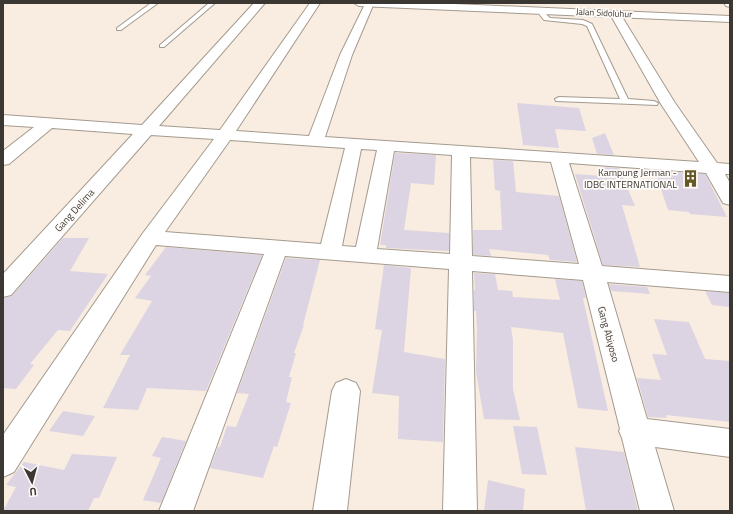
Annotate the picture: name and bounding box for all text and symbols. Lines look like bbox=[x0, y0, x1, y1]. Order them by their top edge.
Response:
street label: Jalan Sidoluhur bbox=[575, 5, 633, 20]
place label: Kampung Jerman - IDBC INTERNATIONAL bbox=[584, 165, 677, 192]
building icon: Kampung Jerman - IDBC INTERNATIONAL bbox=[680, 168, 700, 188]
street label: Gang Delima bbox=[51, 186, 98, 235]
street label: Gang Abiyoso bbox=[594, 305, 623, 364]
north arrow bbox=[12, 462, 52, 502]
text: U bbox=[29, 484, 37, 500]

